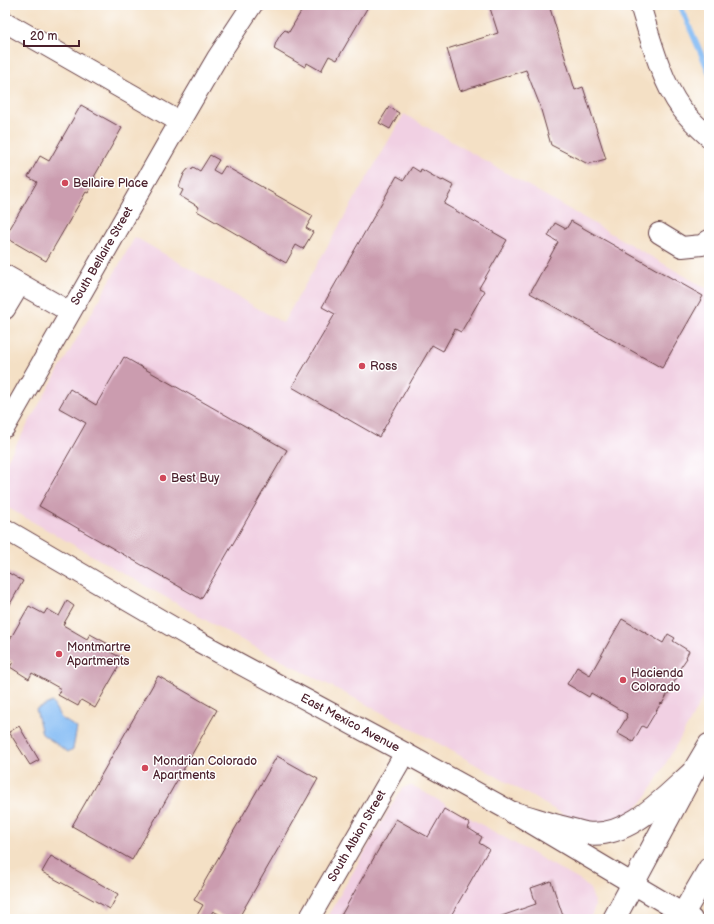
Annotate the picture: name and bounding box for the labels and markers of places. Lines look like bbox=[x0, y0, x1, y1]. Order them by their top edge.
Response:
place label: Bellaire Place bbox=[73, 176, 148, 191]
marker: Bellaire Place bbox=[60, 178, 70, 188]
place label: Ross bbox=[370, 359, 397, 374]
marker: Ross bbox=[357, 361, 367, 371]
place label: Best Buy bbox=[171, 471, 220, 486]
marker: Best Buy bbox=[158, 473, 168, 483]
place label: Montmartre Apartments bbox=[67, 640, 131, 669]
marker: Montmartre Apartments bbox=[54, 649, 64, 659]
place label: Hacienda Colorado bbox=[631, 666, 684, 695]
marker: Hacienda Colorado bbox=[618, 675, 628, 685]
place label: Mondrian Colorado Apartments bbox=[153, 754, 257, 783]
marker: Mondrian Colorado Apartments bbox=[140, 763, 150, 773]

